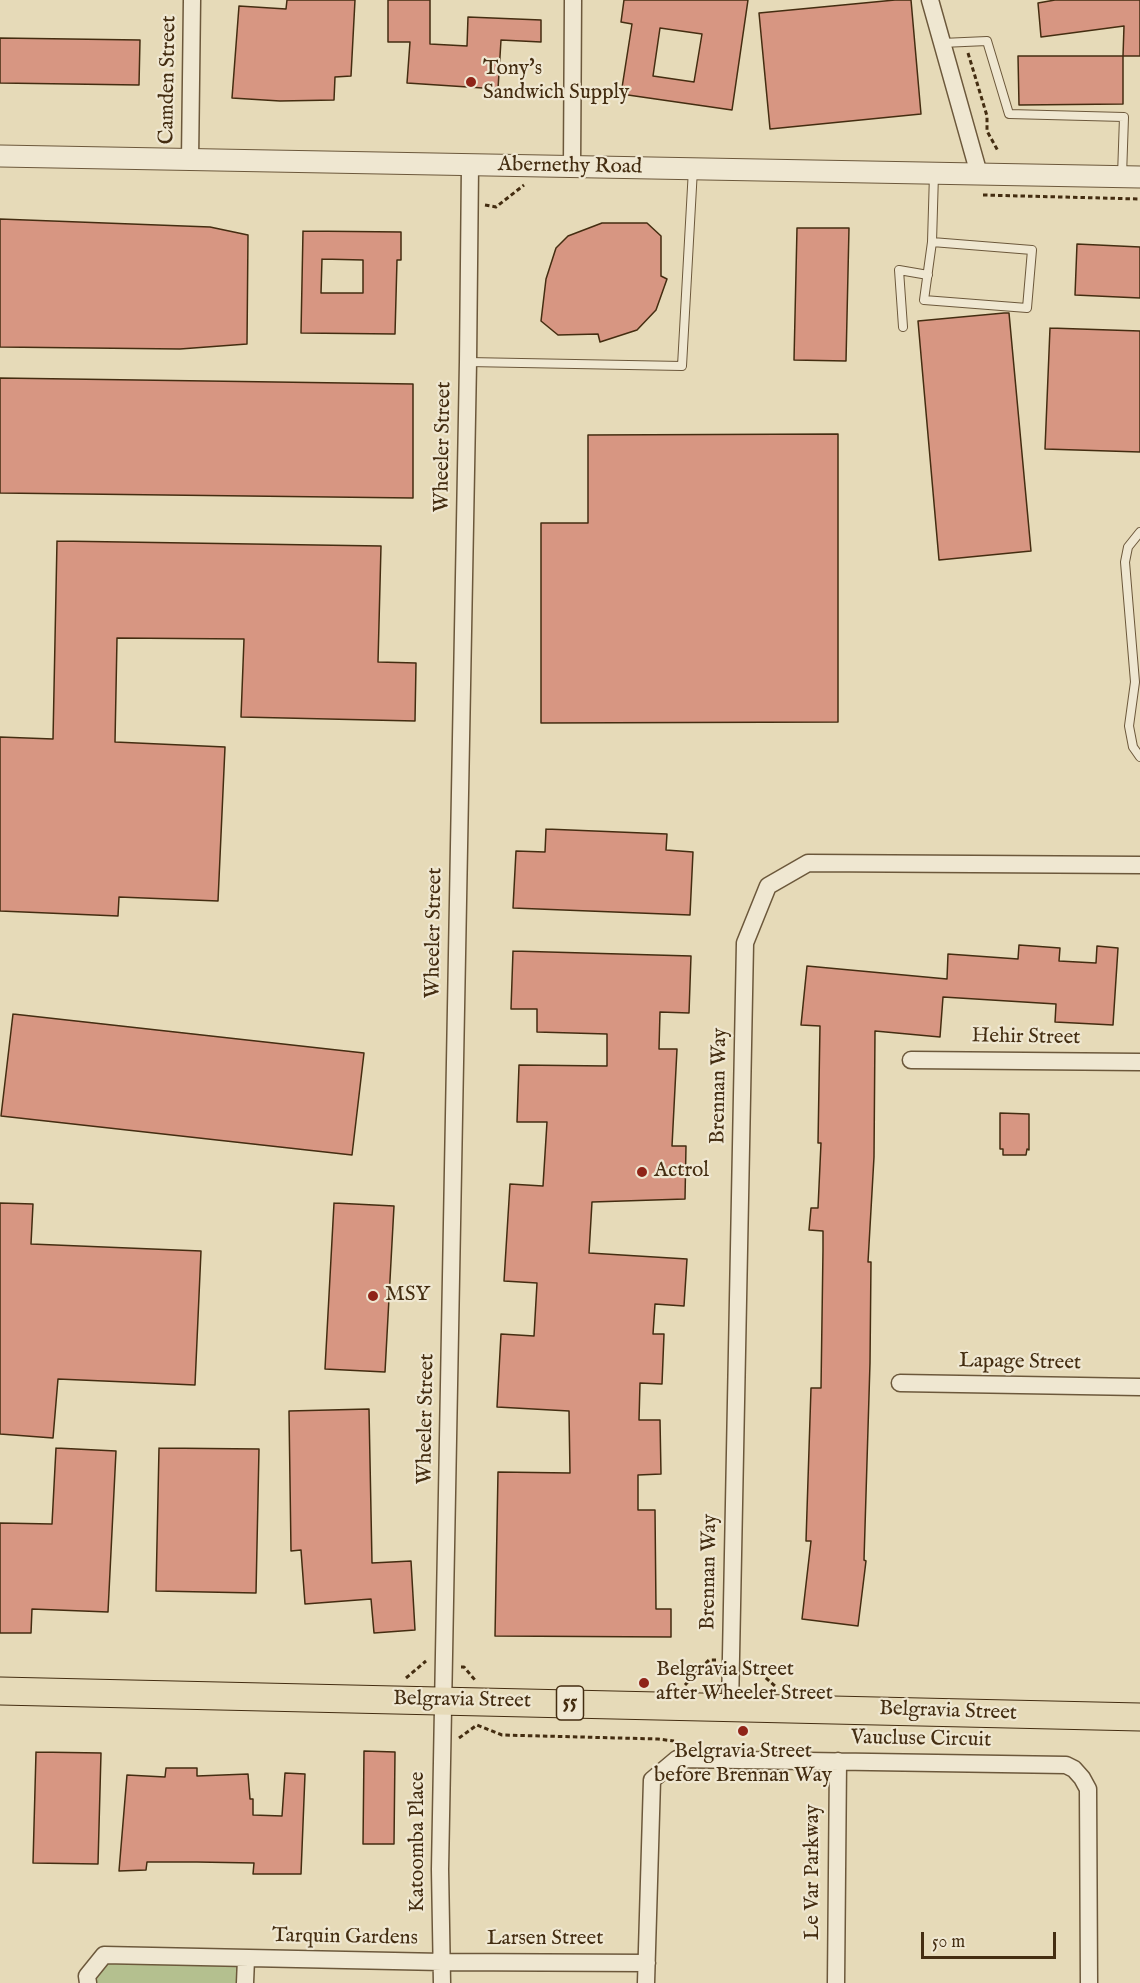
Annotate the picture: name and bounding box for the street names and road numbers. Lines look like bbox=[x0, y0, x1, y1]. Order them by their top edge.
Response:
street label: Camden Street bbox=[155, 15, 183, 145]
street label: Abernethy Road bbox=[498, 153, 642, 181]
street label: Wheeler Street bbox=[430, 381, 458, 513]
street label: Wheeler Street bbox=[421, 867, 449, 999]
street label: Hehir Street bbox=[971, 1024, 1081, 1052]
street label: Brennan Way bbox=[706, 1028, 734, 1144]
street label: Lapage Street bbox=[959, 1349, 1081, 1377]
street label: Wheeler Street bbox=[413, 1353, 441, 1485]
street label: Brennan Way bbox=[696, 1514, 724, 1630]
road number: 55 bbox=[556, 1686, 584, 1720]
street label: Belgravia Street bbox=[393, 1687, 531, 1715]
street label: Belgravia Street bbox=[879, 1697, 1017, 1727]
street label: Vaucluse Circuit bbox=[851, 1726, 991, 1754]
street label: Katoomba Place bbox=[406, 1772, 432, 1912]
street label: Le Var Parkway bbox=[801, 1804, 827, 1940]
street label: Tarquin Gardens bbox=[272, 1924, 418, 1952]
street label: Larsen Street bbox=[487, 1927, 603, 1953]

